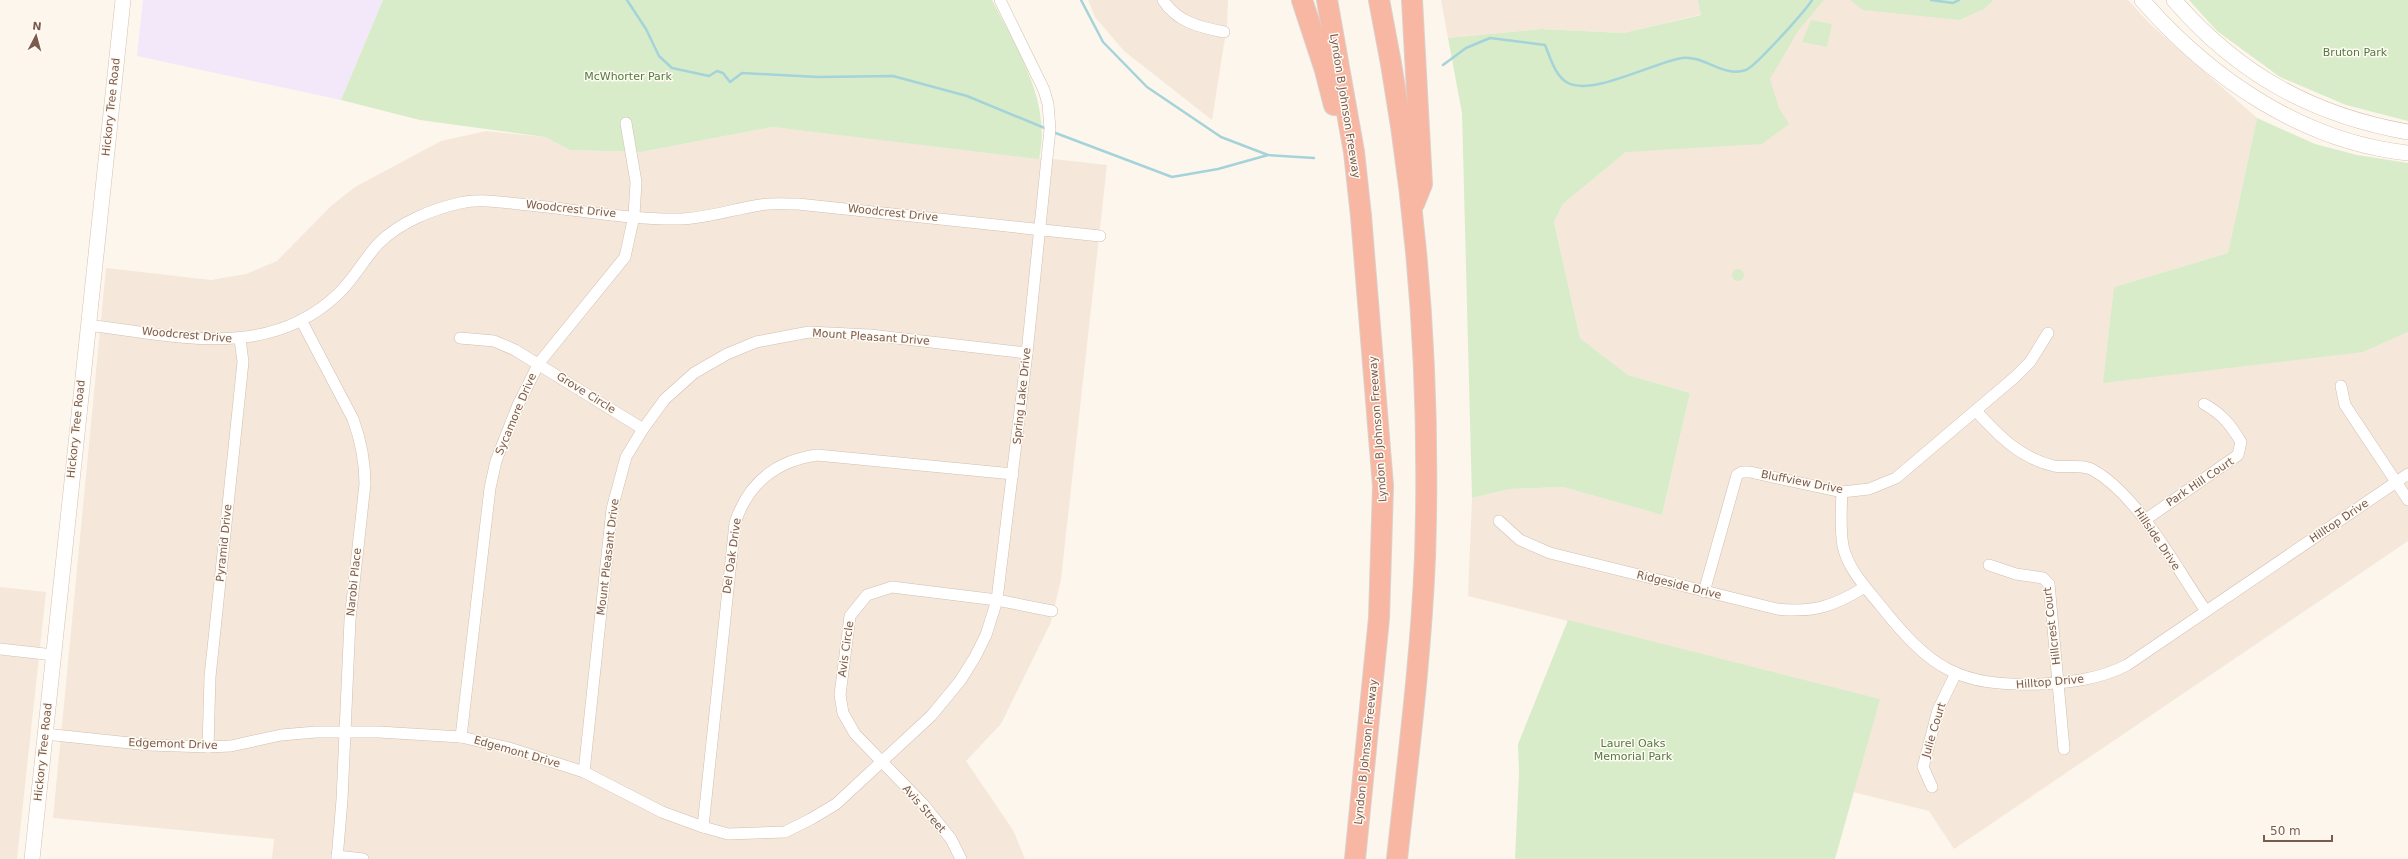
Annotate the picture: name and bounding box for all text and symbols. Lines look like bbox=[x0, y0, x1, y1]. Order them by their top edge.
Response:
north arrow bbox=[16, 16, 56, 56]
text: N bbox=[32, 20, 42, 33]
street label: Lyndon B Johnson Freeway bbox=[1327, 33, 1363, 180]
park label: Bruton Park bbox=[2323, 46, 2388, 59]
street label: Hickory Tree Road bbox=[99, 57, 123, 157]
park label: McWhorter Park bbox=[584, 70, 672, 83]
street label: Woodcrest Drive bbox=[525, 198, 617, 220]
street label: Woodcrest Drive bbox=[847, 202, 939, 224]
street label: Woodcrest Drive bbox=[141, 325, 233, 345]
street label: Mount Pleasant Drive bbox=[812, 326, 930, 348]
street label: Spring Lake Drive bbox=[1010, 347, 1034, 445]
street label: Lyndon B Johnson Freeway bbox=[1366, 355, 1390, 502]
street label: Grove Circle bbox=[554, 370, 618, 416]
street label: Sycamore Drive bbox=[493, 371, 539, 457]
street label: Hickory Tree Road bbox=[64, 379, 88, 479]
street label: Park Hill Court bbox=[2164, 454, 2237, 509]
street label: Bluffview Drive bbox=[1760, 468, 1844, 496]
street label: Hilltop Drive bbox=[2307, 496, 2371, 545]
street label: Mount Pleasant Drive bbox=[594, 498, 622, 616]
street label: Pyramid Drive bbox=[213, 503, 235, 582]
street label: Hillside Drive bbox=[2131, 505, 2183, 573]
street label: Del Oak Drive bbox=[720, 517, 744, 595]
street label: Narobi Place bbox=[344, 547, 364, 617]
street label: Ridgeside Drive bbox=[1635, 568, 1723, 602]
street label: Hillcrest Court bbox=[2041, 586, 2063, 666]
street label: Avis Circle bbox=[836, 620, 856, 678]
street label: Hilltop Drive bbox=[2015, 673, 2085, 691]
street label: Lyndon B Johnson Freeway bbox=[1352, 678, 1380, 825]
street label: Julie Court bbox=[1919, 700, 1949, 760]
street label: Hickory Tree Road bbox=[31, 702, 55, 802]
street label: Edgemont Drive bbox=[472, 733, 562, 771]
street label: Edgemont Drive bbox=[128, 736, 218, 752]
park label: Laurel Oaks Memorial Park bbox=[1594, 737, 1673, 763]
street label: Avis Street bbox=[900, 782, 949, 836]
scale bar bbox=[2264, 817, 2332, 843]
text: 50 m bbox=[2270, 824, 2301, 838]

